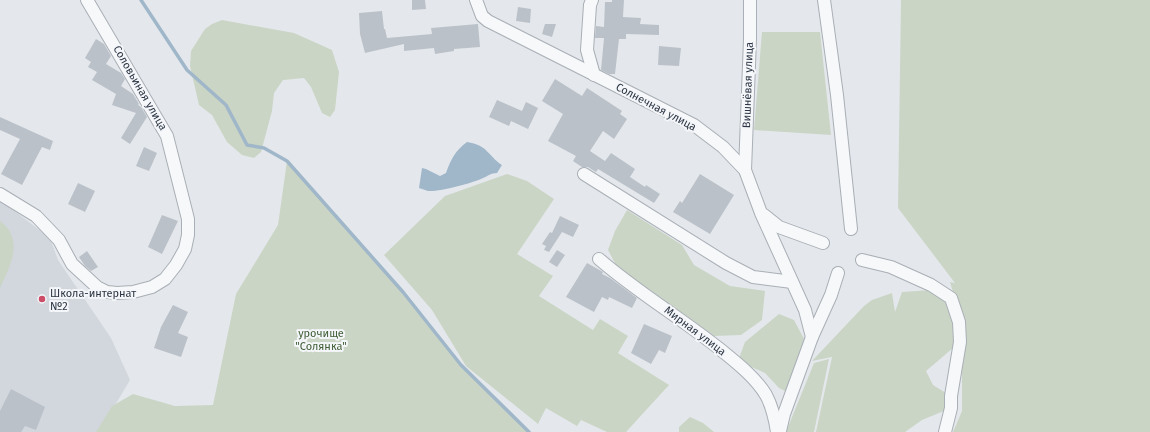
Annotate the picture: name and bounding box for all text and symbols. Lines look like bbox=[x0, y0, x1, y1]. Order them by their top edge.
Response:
street label: Вишнёвая улица bbox=[740, 42, 756, 128]
street label: Соловьиная улица bbox=[110, 43, 170, 133]
street label: Солнечная улица bbox=[614, 80, 698, 134]
place label: Школа-интернат №2 bbox=[50, 287, 136, 313]
marker: Школа-интернат №2 bbox=[37, 294, 47, 304]
street label: Мирная улица bbox=[662, 304, 728, 358]
park label: урочище "Солянка" bbox=[295, 327, 347, 353]

